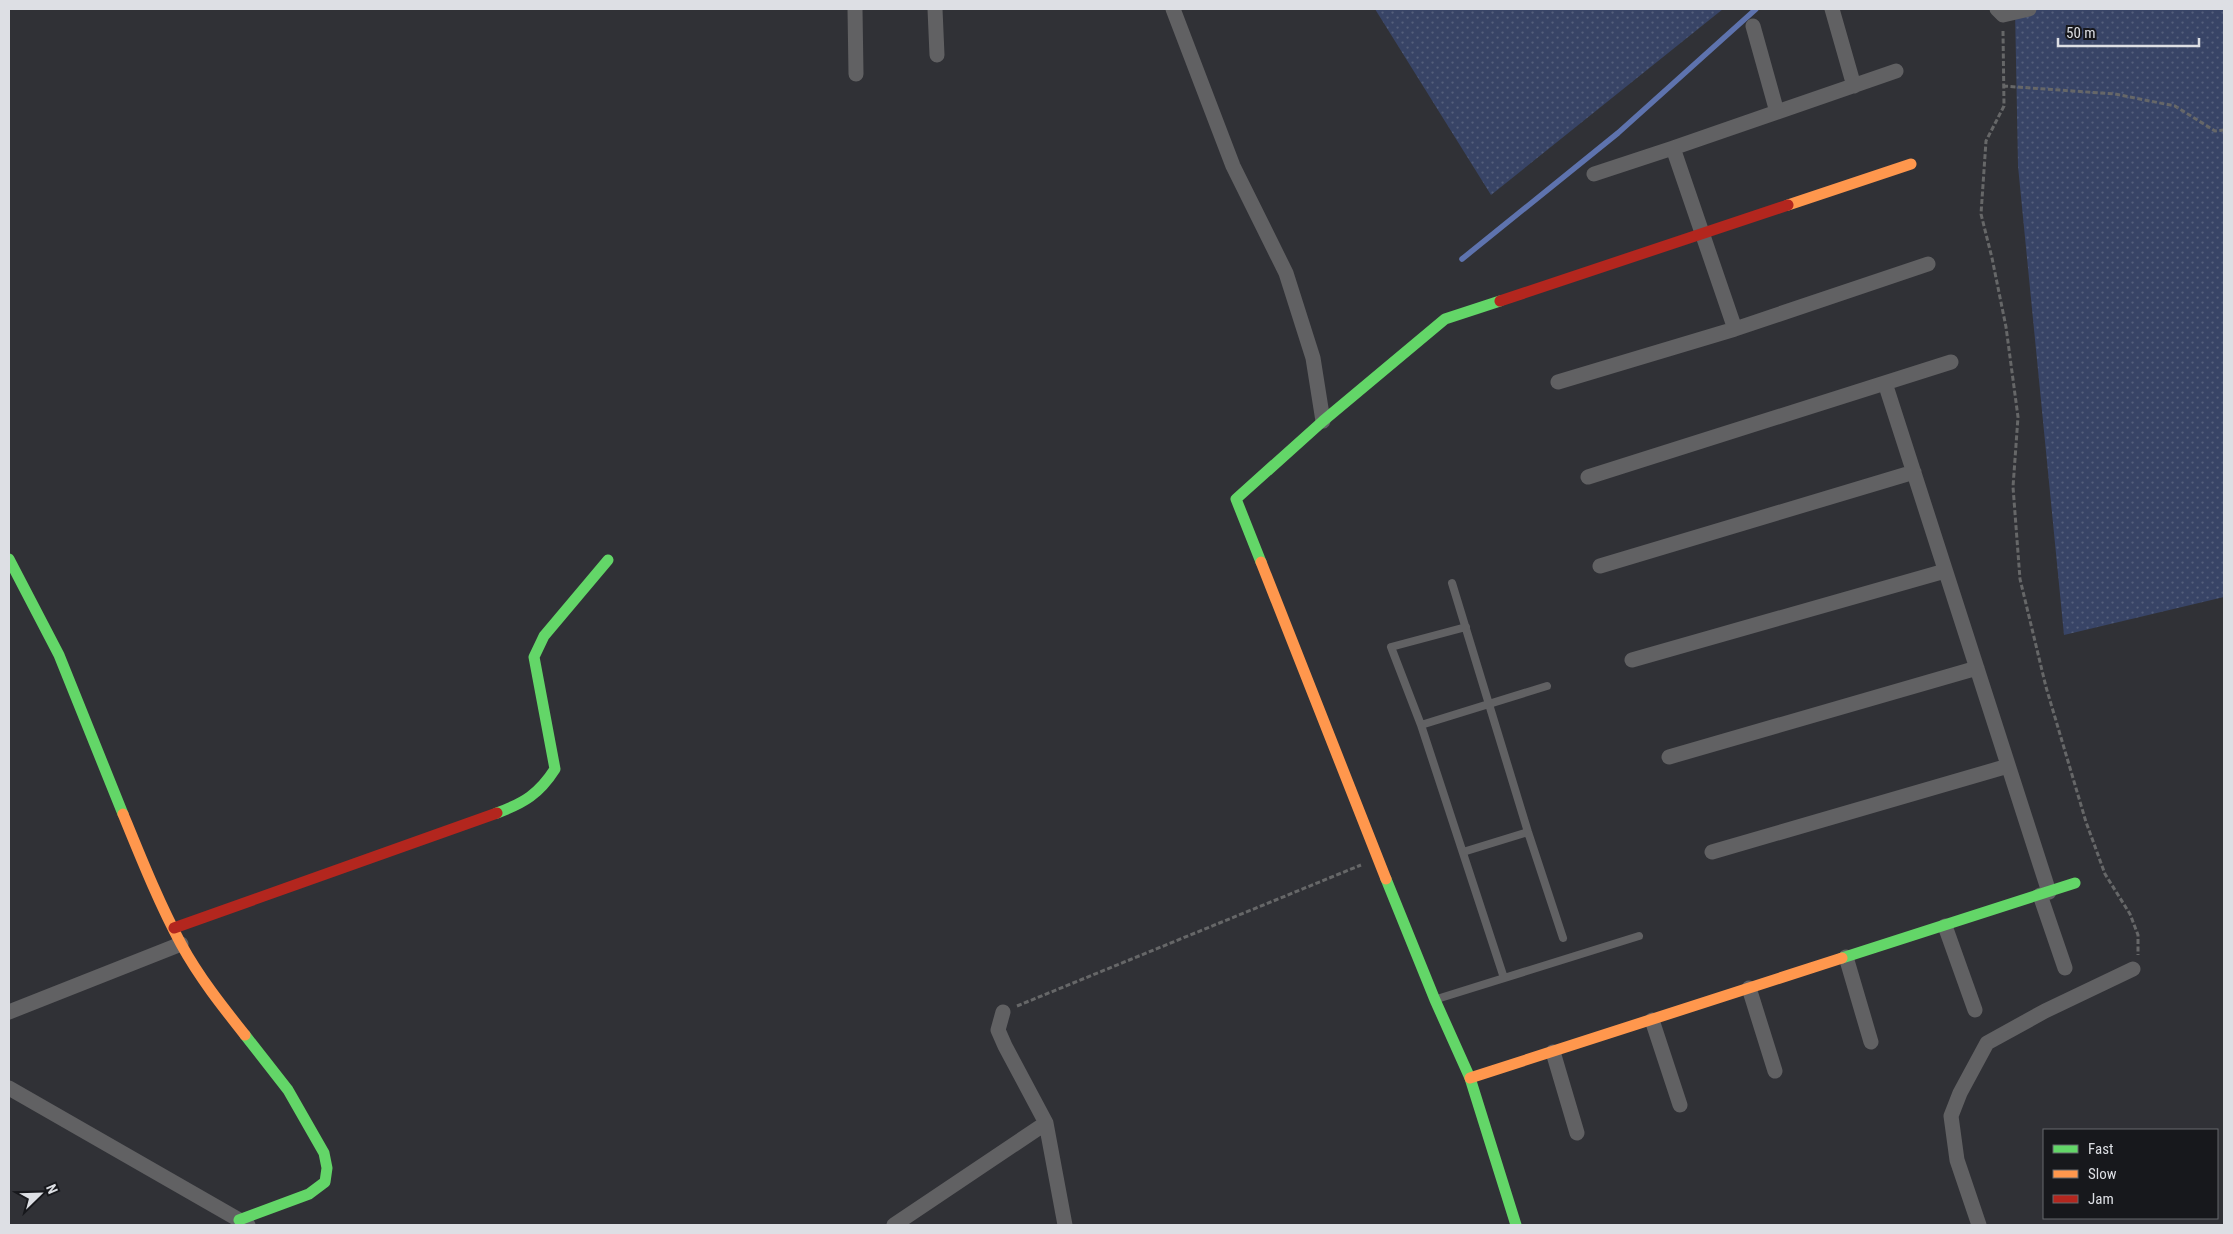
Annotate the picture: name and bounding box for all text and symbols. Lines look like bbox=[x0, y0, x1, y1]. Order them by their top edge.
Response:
scale bar bbox=[2058, 15, 2199, 47]
text: 50 m bbox=[2066, 24, 2096, 42]
legend bbox=[2043, 1129, 2218, 1219]
text: Fast bbox=[2088, 1140, 2113, 1158]
text: Slow bbox=[2088, 1165, 2117, 1183]
north arrow bbox=[15, 1169, 65, 1219]
text: N bbox=[43, 1182, 61, 1196]
text: Jam bbox=[2088, 1190, 2114, 1208]

